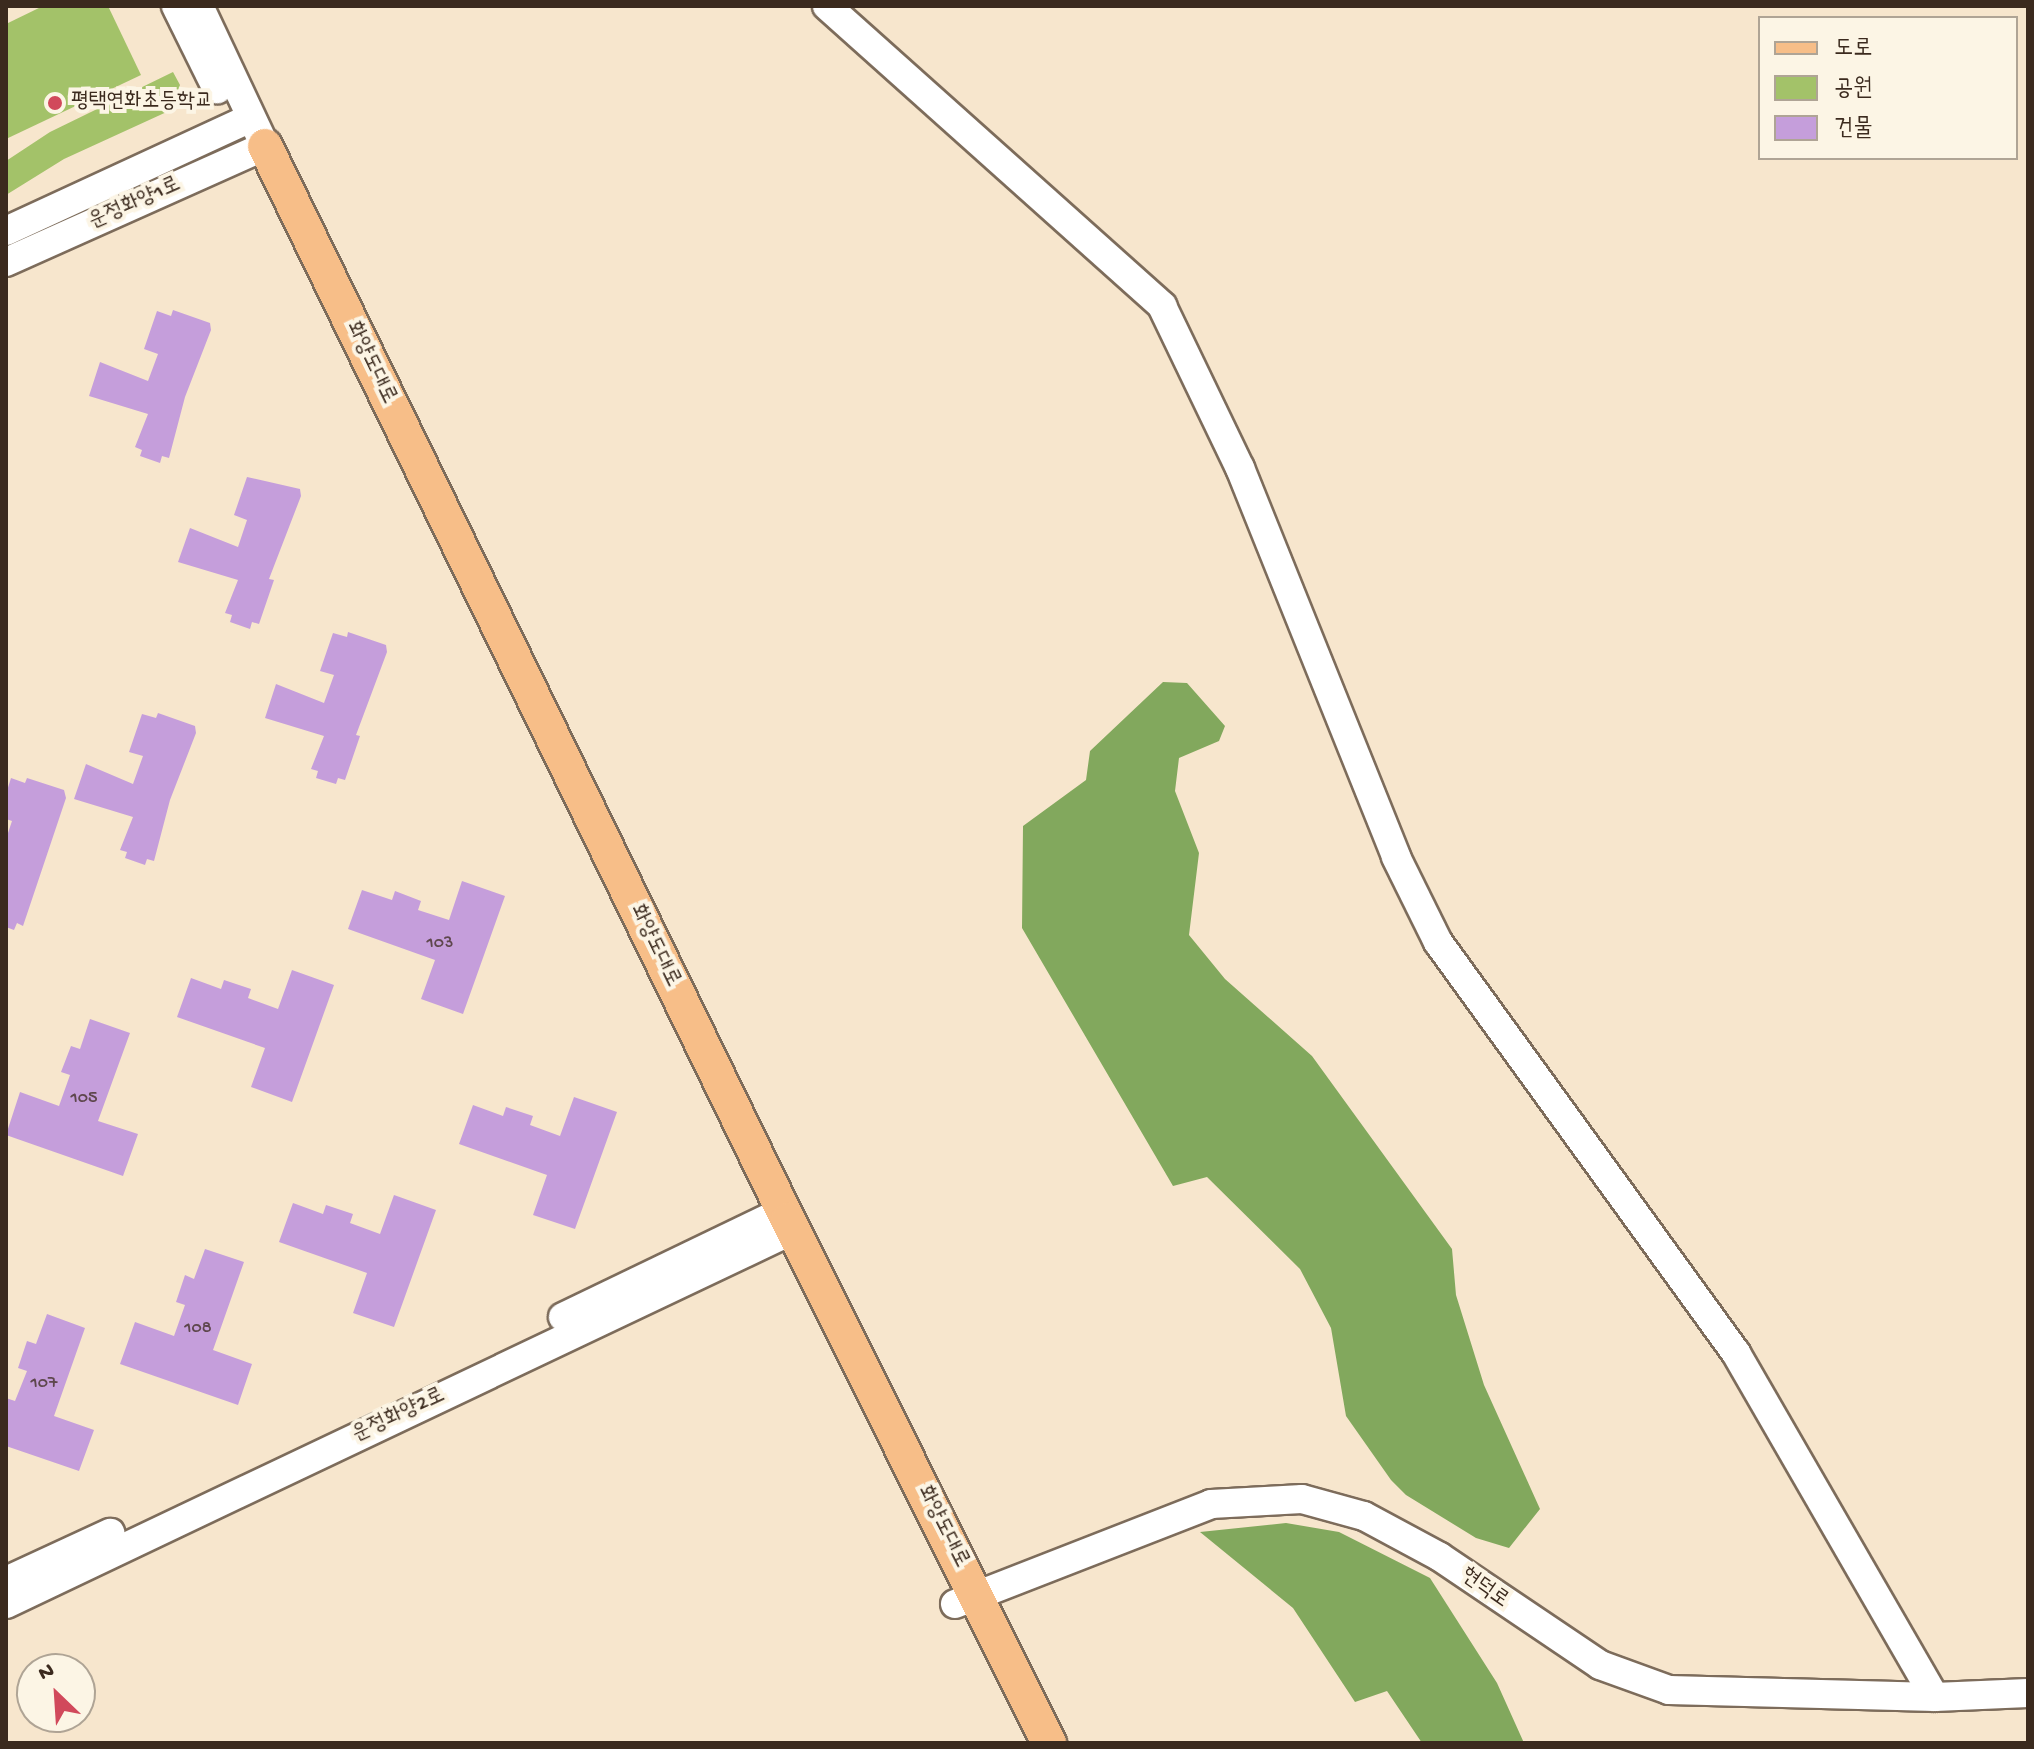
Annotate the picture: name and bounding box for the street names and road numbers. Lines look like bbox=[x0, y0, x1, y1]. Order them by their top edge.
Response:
street label: 운정화양1로 bbox=[85, 172, 185, 236]
street label: 화양도대로 bbox=[339, 317, 401, 409]
street label: 화양도대로 bbox=[623, 900, 685, 992]
street label: 운정화양2로 bbox=[348, 1383, 450, 1449]
street label: 화양도대로 bbox=[910, 1482, 974, 1572]
street label: 현덕로 bbox=[1455, 1563, 1513, 1615]

